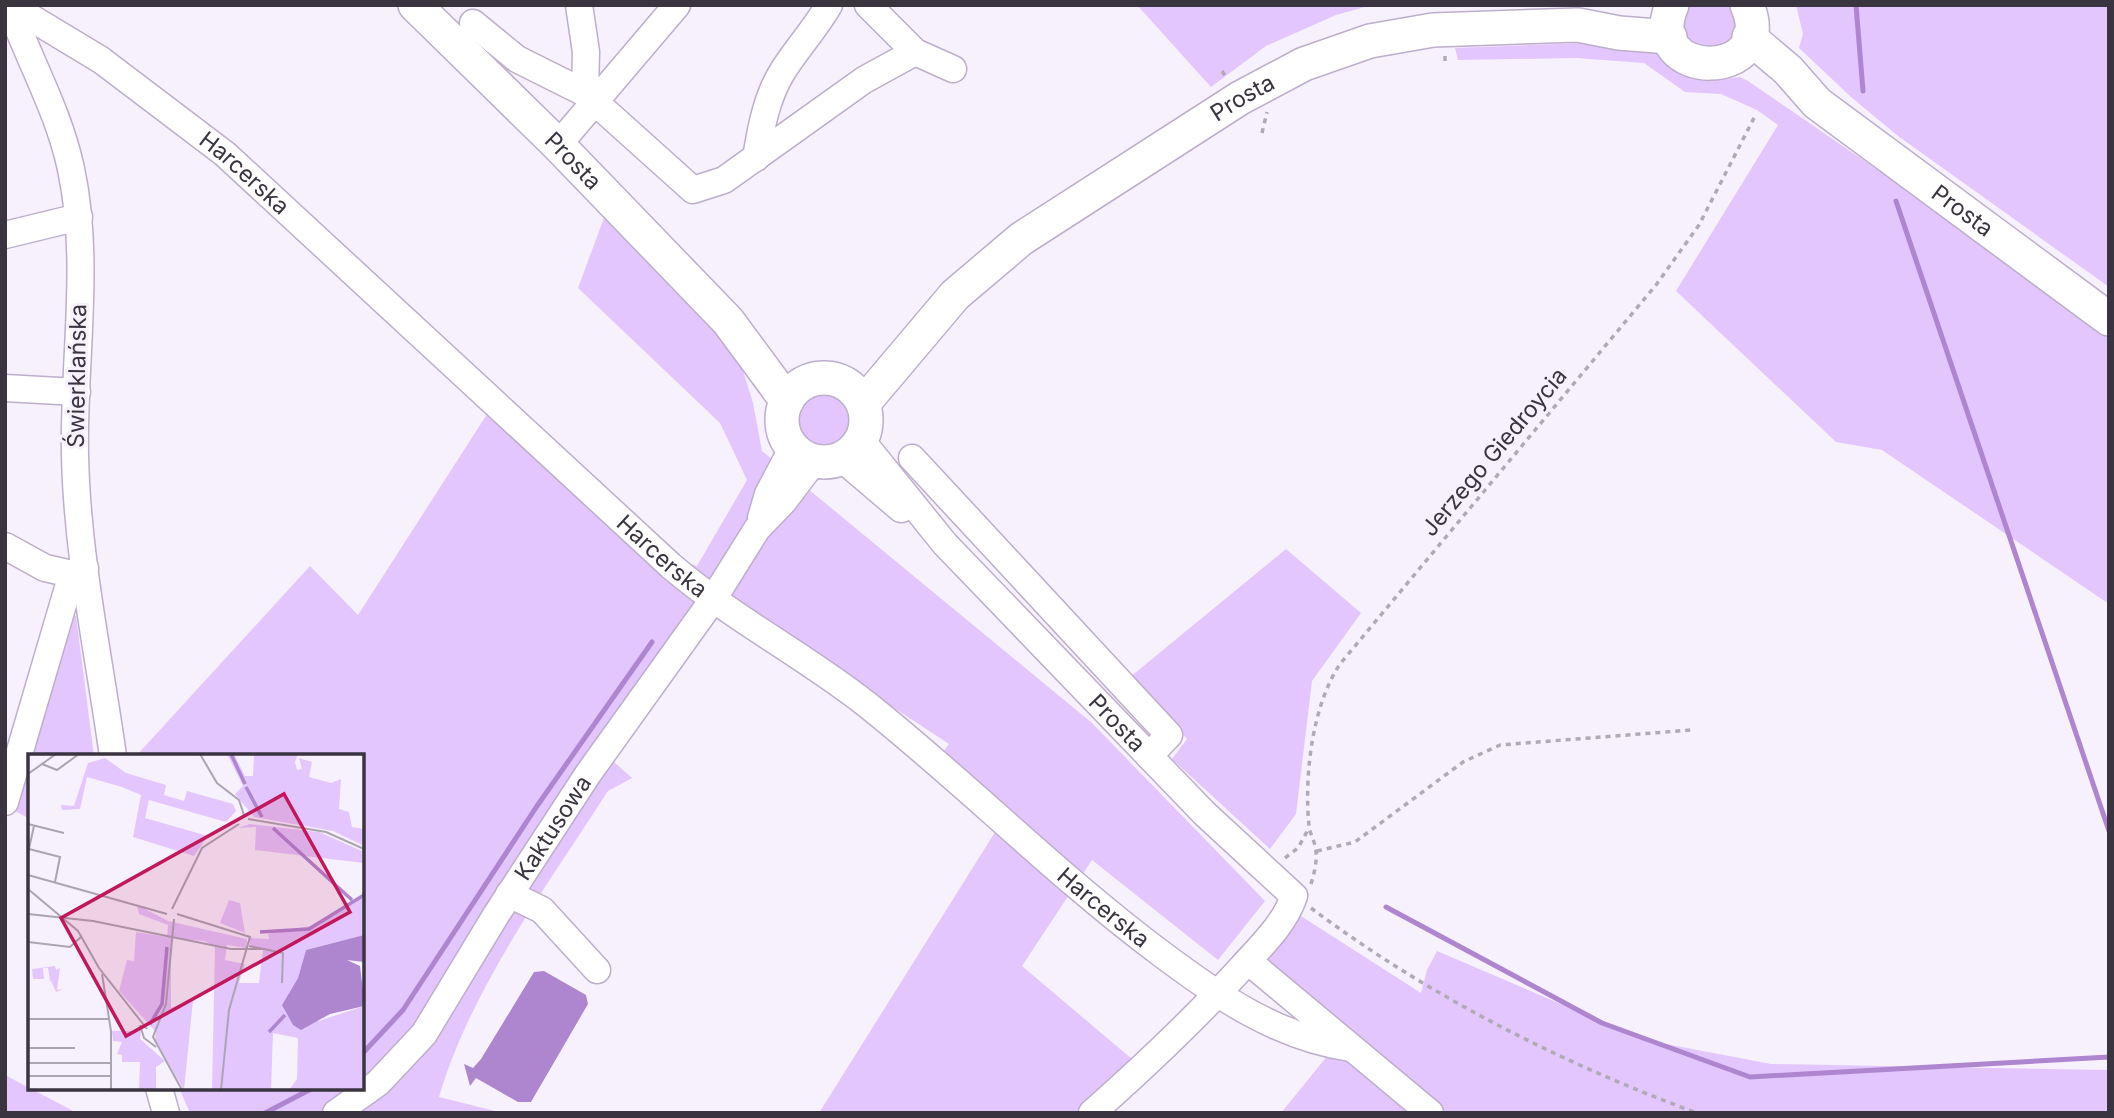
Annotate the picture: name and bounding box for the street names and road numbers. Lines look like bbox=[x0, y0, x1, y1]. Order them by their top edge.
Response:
street label: Prosta bbox=[1205, 68, 1279, 127]
street label: Harcerska bbox=[194, 126, 295, 220]
street label: Prosta bbox=[539, 126, 607, 195]
street label: Prosta bbox=[1926, 179, 1999, 243]
street label: Świerklańska bbox=[62, 304, 92, 448]
street label: Jerzego Giedroycia bbox=[1415, 362, 1573, 542]
street label: Harcerska bbox=[611, 509, 713, 604]
street label: Prosta bbox=[1083, 688, 1151, 758]
street label: Kaktusowa bbox=[509, 770, 597, 885]
street label: Harcerska bbox=[1052, 861, 1155, 954]

